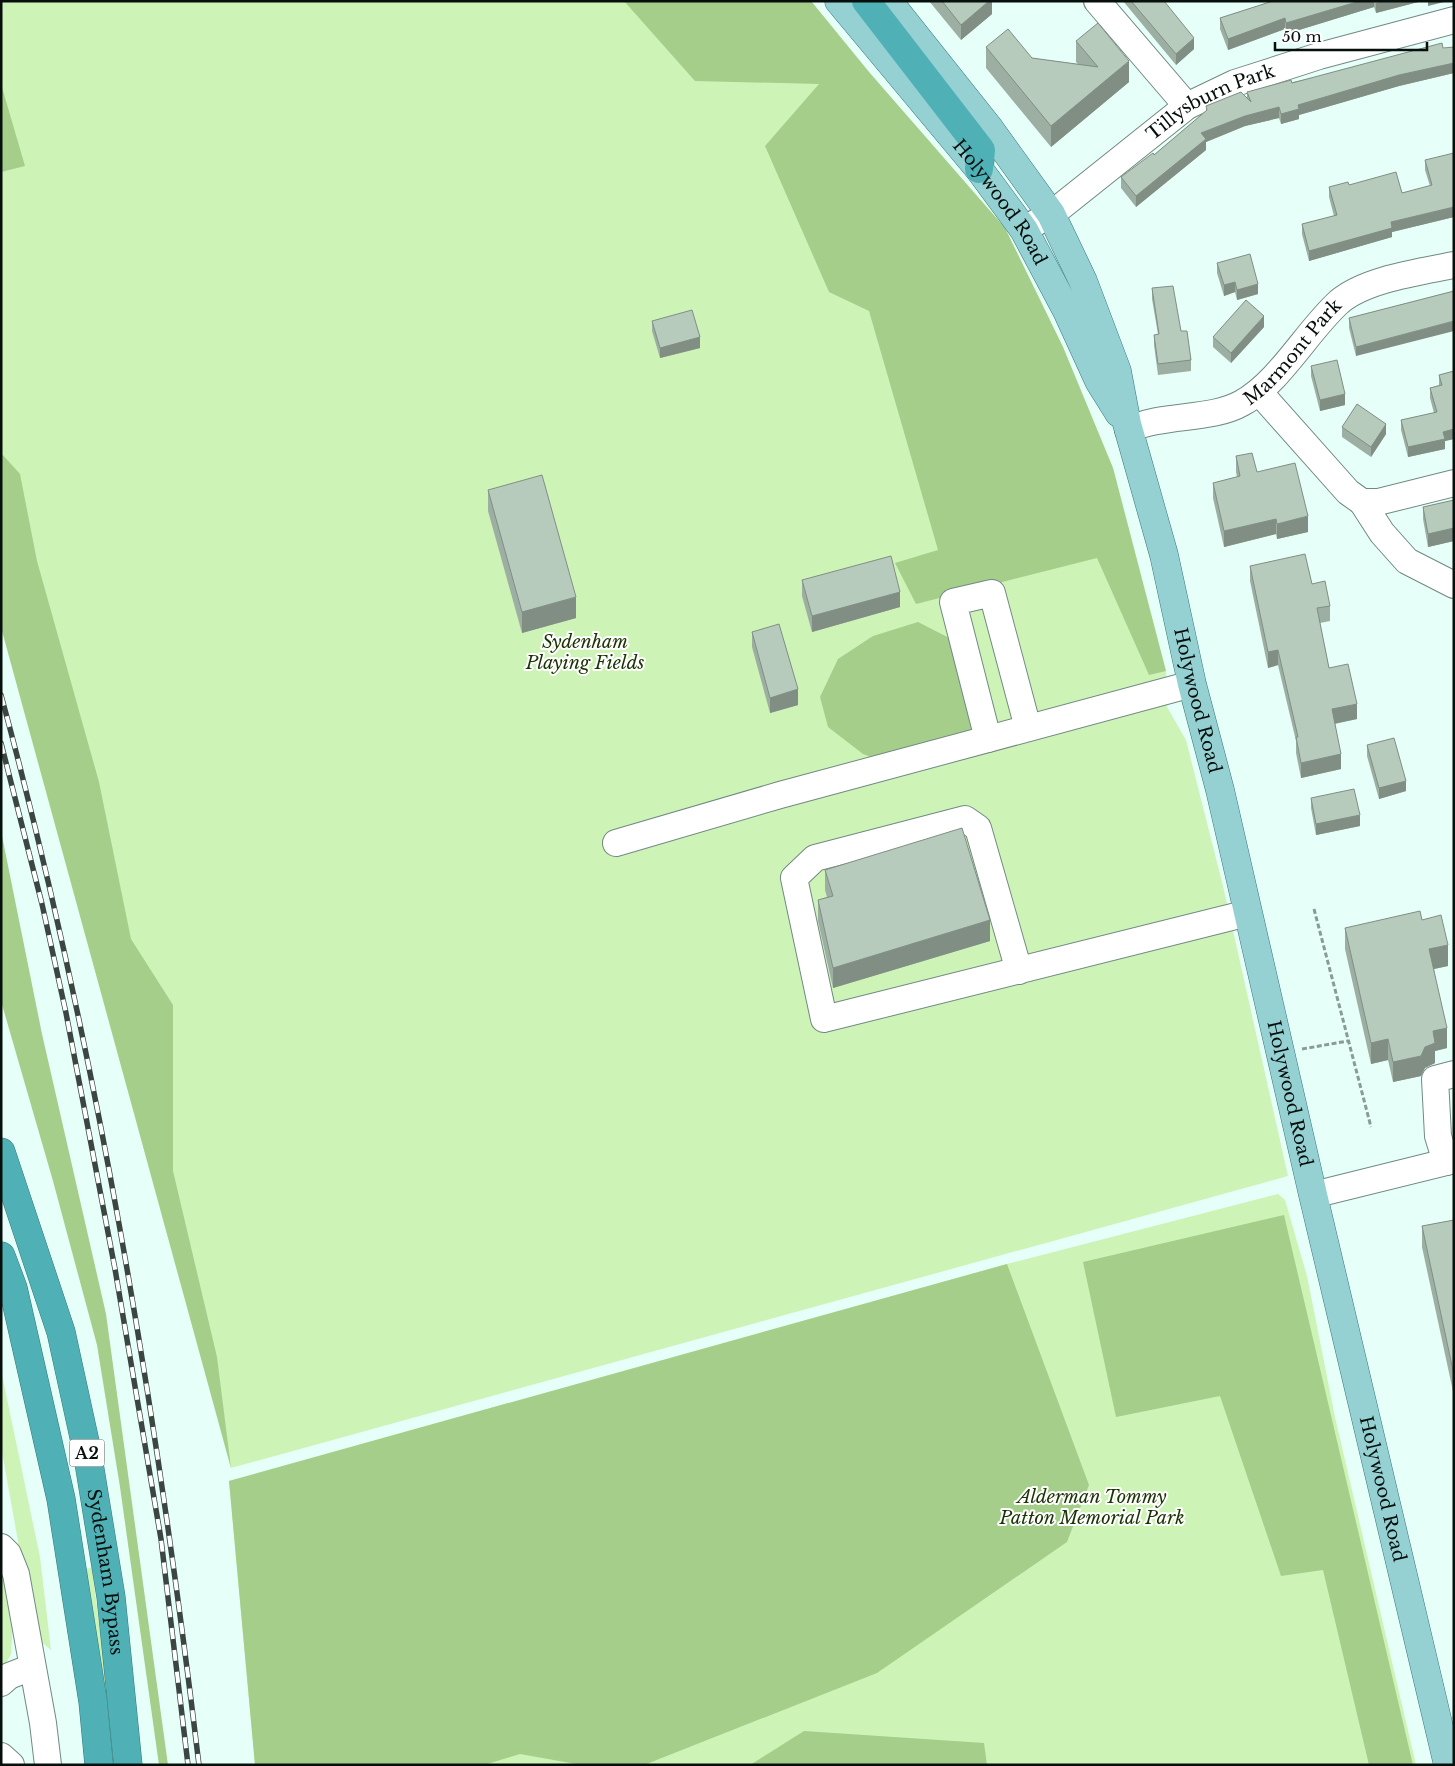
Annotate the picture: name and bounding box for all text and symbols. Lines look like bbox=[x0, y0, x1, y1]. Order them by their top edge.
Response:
scale bar bbox=[1275, 20, 1428, 52]
text: 50 m bbox=[1282, 27, 1322, 46]
street label: Tillysburn Park bbox=[1142, 60, 1278, 145]
street label: Holywood Road bbox=[948, 135, 1052, 269]
street label: Marmont Park bbox=[1240, 294, 1346, 410]
street label: Holywood Road bbox=[1169, 626, 1226, 776]
park label: Sydenham Playing Fields bbox=[525, 631, 644, 674]
street label: Holywood Road bbox=[1262, 1019, 1317, 1169]
street label: Holywood Road bbox=[1355, 1414, 1410, 1564]
road number: A2 bbox=[70, 1440, 104, 1466]
park label: Alderman Tommy Patton Memorial Park bbox=[998, 1486, 1185, 1529]
street label: Sydenham Bypass bbox=[82, 1487, 128, 1656]

